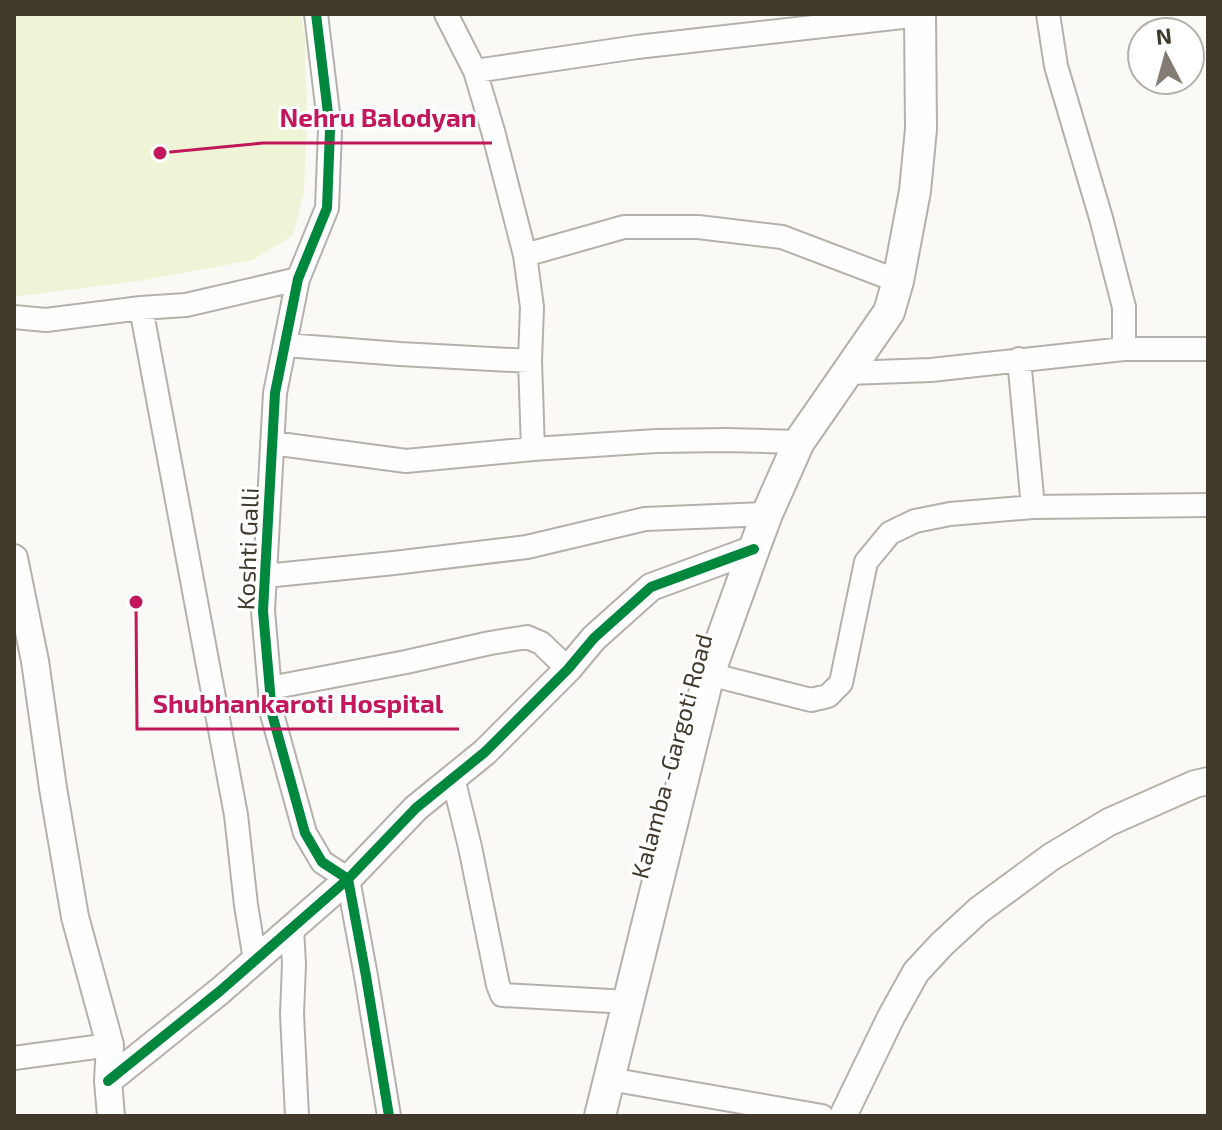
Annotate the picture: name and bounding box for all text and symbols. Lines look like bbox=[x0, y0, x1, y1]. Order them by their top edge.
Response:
north arrow bbox=[1126, 16, 1206, 96]
text: N bbox=[1155, 21, 1173, 49]
callout: Nehru Balodyan bbox=[263, 93, 492, 143]
text: Nehru Balodyan bbox=[279, 101, 477, 133]
street label: Koshti Galli bbox=[230, 487, 264, 611]
street label: Kalamba -Gargoti Road bbox=[624, 631, 718, 881]
callout: Shubhankaroti Hospital bbox=[137, 679, 459, 729]
text: Shubhankaroti Hospital bbox=[153, 687, 444, 718]

